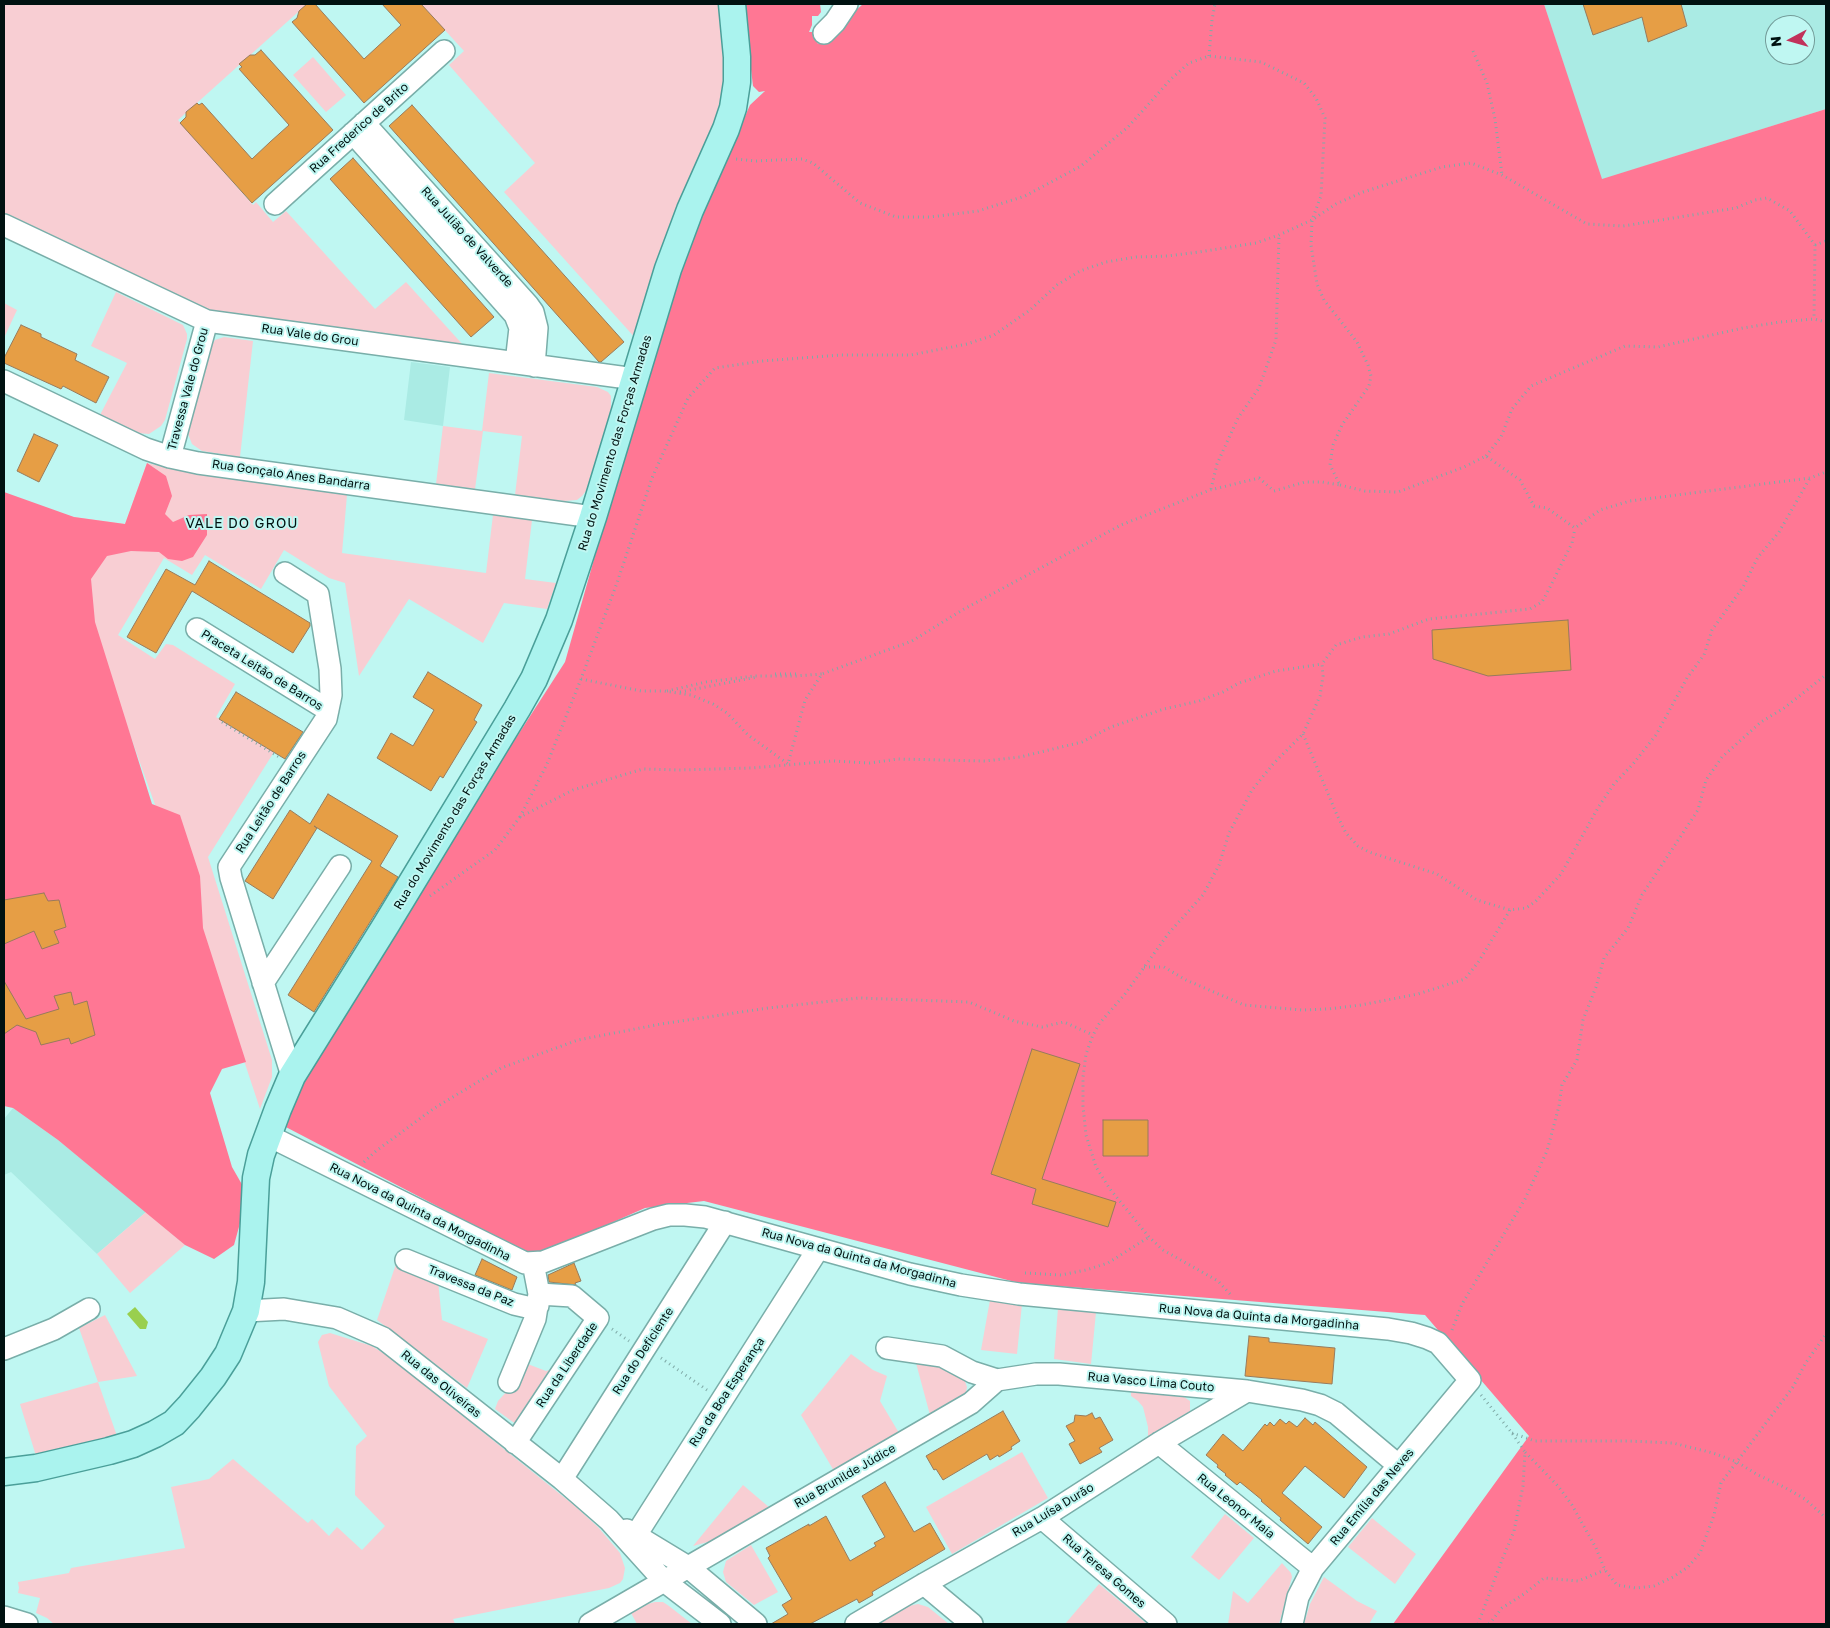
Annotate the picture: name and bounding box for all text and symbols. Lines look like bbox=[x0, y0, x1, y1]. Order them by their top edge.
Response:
north arrow bbox=[1765, 15, 1815, 65]
text: N bbox=[1767, 35, 1785, 48]
street label: Rua Frederico de Brito bbox=[307, 80, 411, 176]
street label: Rua Julião de Valverde bbox=[418, 184, 516, 290]
street label: Rua Vale do Grou bbox=[261, 321, 359, 349]
street label: Travessa Vale do Grou bbox=[165, 326, 211, 452]
street label: Rua do Movimento das Forças Armadas bbox=[575, 333, 655, 553]
street label: Rua Gonçalo Anes Bandarra bbox=[211, 457, 371, 493]
district label: VALE DO GROU bbox=[184, 516, 300, 532]
street label: Praceta Leitão de Barros bbox=[198, 627, 326, 713]
street label: Rua do Movimento das Forças Armadas bbox=[391, 712, 519, 912]
street label: Rua Leitão de Barros bbox=[233, 748, 309, 856]
street label: Rua Nova da Quinta da Morgadinha bbox=[327, 1160, 513, 1264]
street label: Rua Nova da Quinta da Morgadinha bbox=[760, 1225, 958, 1291]
street label: Travessa da Paz bbox=[426, 1262, 516, 1310]
street label: Rua Nova da Quinta da Morgadinha bbox=[1158, 1301, 1360, 1333]
street label: Rua do Deficiente bbox=[609, 1305, 677, 1397]
street label: Rua da Liberdade bbox=[533, 1320, 601, 1410]
street label: Rua da Boa Esperança bbox=[686, 1335, 768, 1449]
street label: Rua das Oliveiras bbox=[398, 1347, 484, 1421]
street label: Rua Vasco Lima Couto bbox=[1087, 1369, 1215, 1395]
street label: Rua Brunilde Júdice bbox=[792, 1441, 898, 1511]
street label: Rua Emília das Neves bbox=[1327, 1446, 1417, 1548]
street label: Rua Leonor Maia bbox=[1194, 1470, 1278, 1542]
street label: Rua Luísa Durão bbox=[1010, 1480, 1096, 1540]
street label: Rua Teresa Gomes bbox=[1059, 1531, 1149, 1611]

